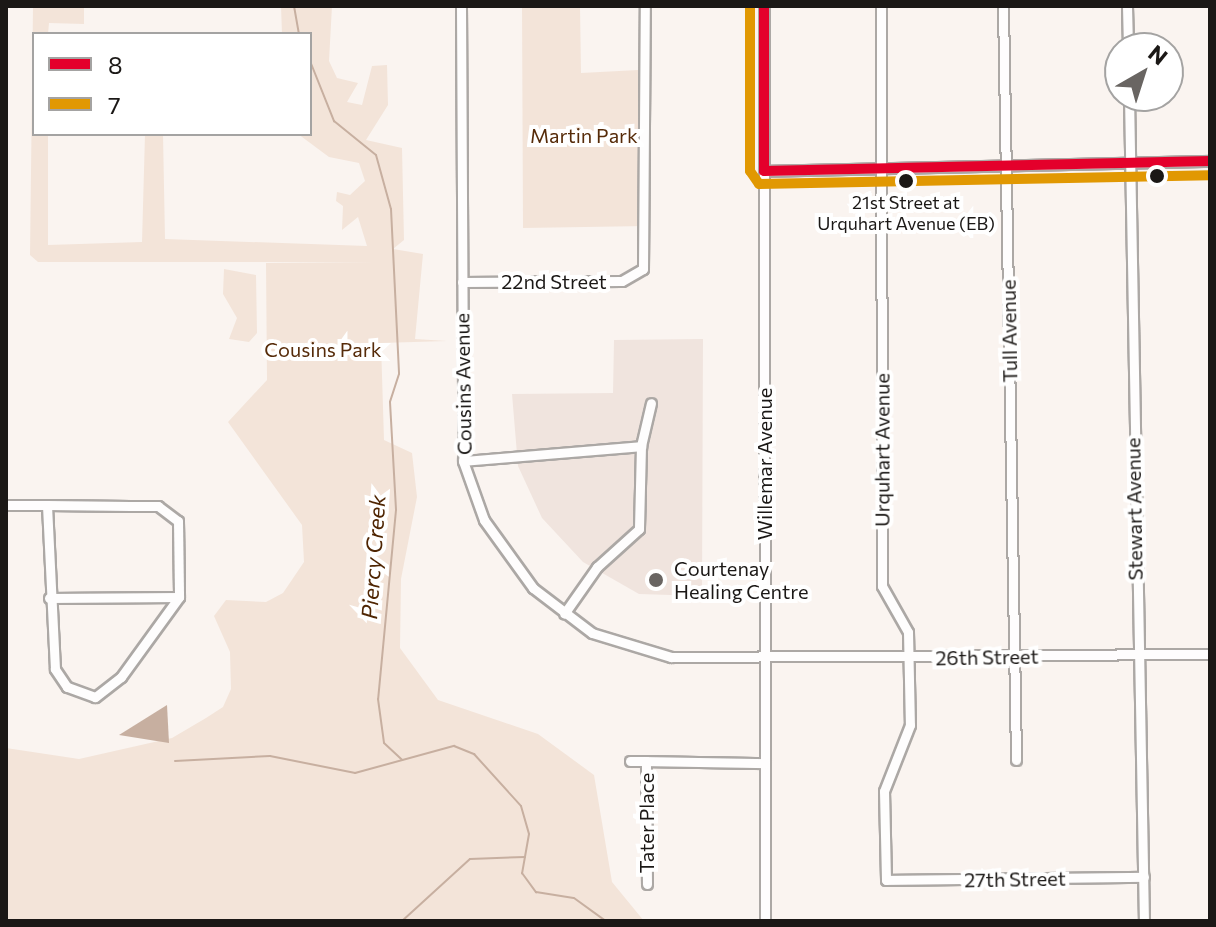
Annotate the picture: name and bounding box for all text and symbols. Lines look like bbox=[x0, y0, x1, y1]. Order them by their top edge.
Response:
legend bbox=[32, 32, 312, 136]
north arrow bbox=[1104, 32, 1184, 112]
text: N bbox=[1143, 39, 1173, 70]
text: 8 bbox=[108, 50, 123, 79]
text: 7 bbox=[108, 90, 121, 119]
park label: Martin Park bbox=[530, 123, 638, 147]
unlabelled marker bbox=[1149, 168, 1165, 184]
marker: 21st Street at Urquhart Avenue (EB) bbox=[898, 173, 914, 189]
place label: 21st Street at Urquhart Avenue (EB) bbox=[817, 192, 995, 234]
street label: 22nd Street bbox=[501, 269, 607, 293]
street label: Tull Avenue bbox=[996, 279, 1022, 383]
street label: Cousins Avenue bbox=[450, 313, 476, 455]
park label: Cousins Park bbox=[264, 337, 382, 361]
street label: Urquhart Avenue bbox=[870, 373, 894, 527]
street label: Willemar Avenue bbox=[752, 388, 776, 540]
street label: Stewart Avenue bbox=[1121, 437, 1147, 581]
water label: Piercy Creek bbox=[355, 494, 391, 620]
place label: Courtenay Healing Centre bbox=[674, 556, 808, 603]
marker: Courtenay Healing Centre bbox=[645, 569, 667, 591]
street label: 26th Street bbox=[935, 644, 1039, 670]
street label: Tater Place bbox=[634, 773, 658, 873]
street label: 27th Street bbox=[964, 866, 1066, 892]

